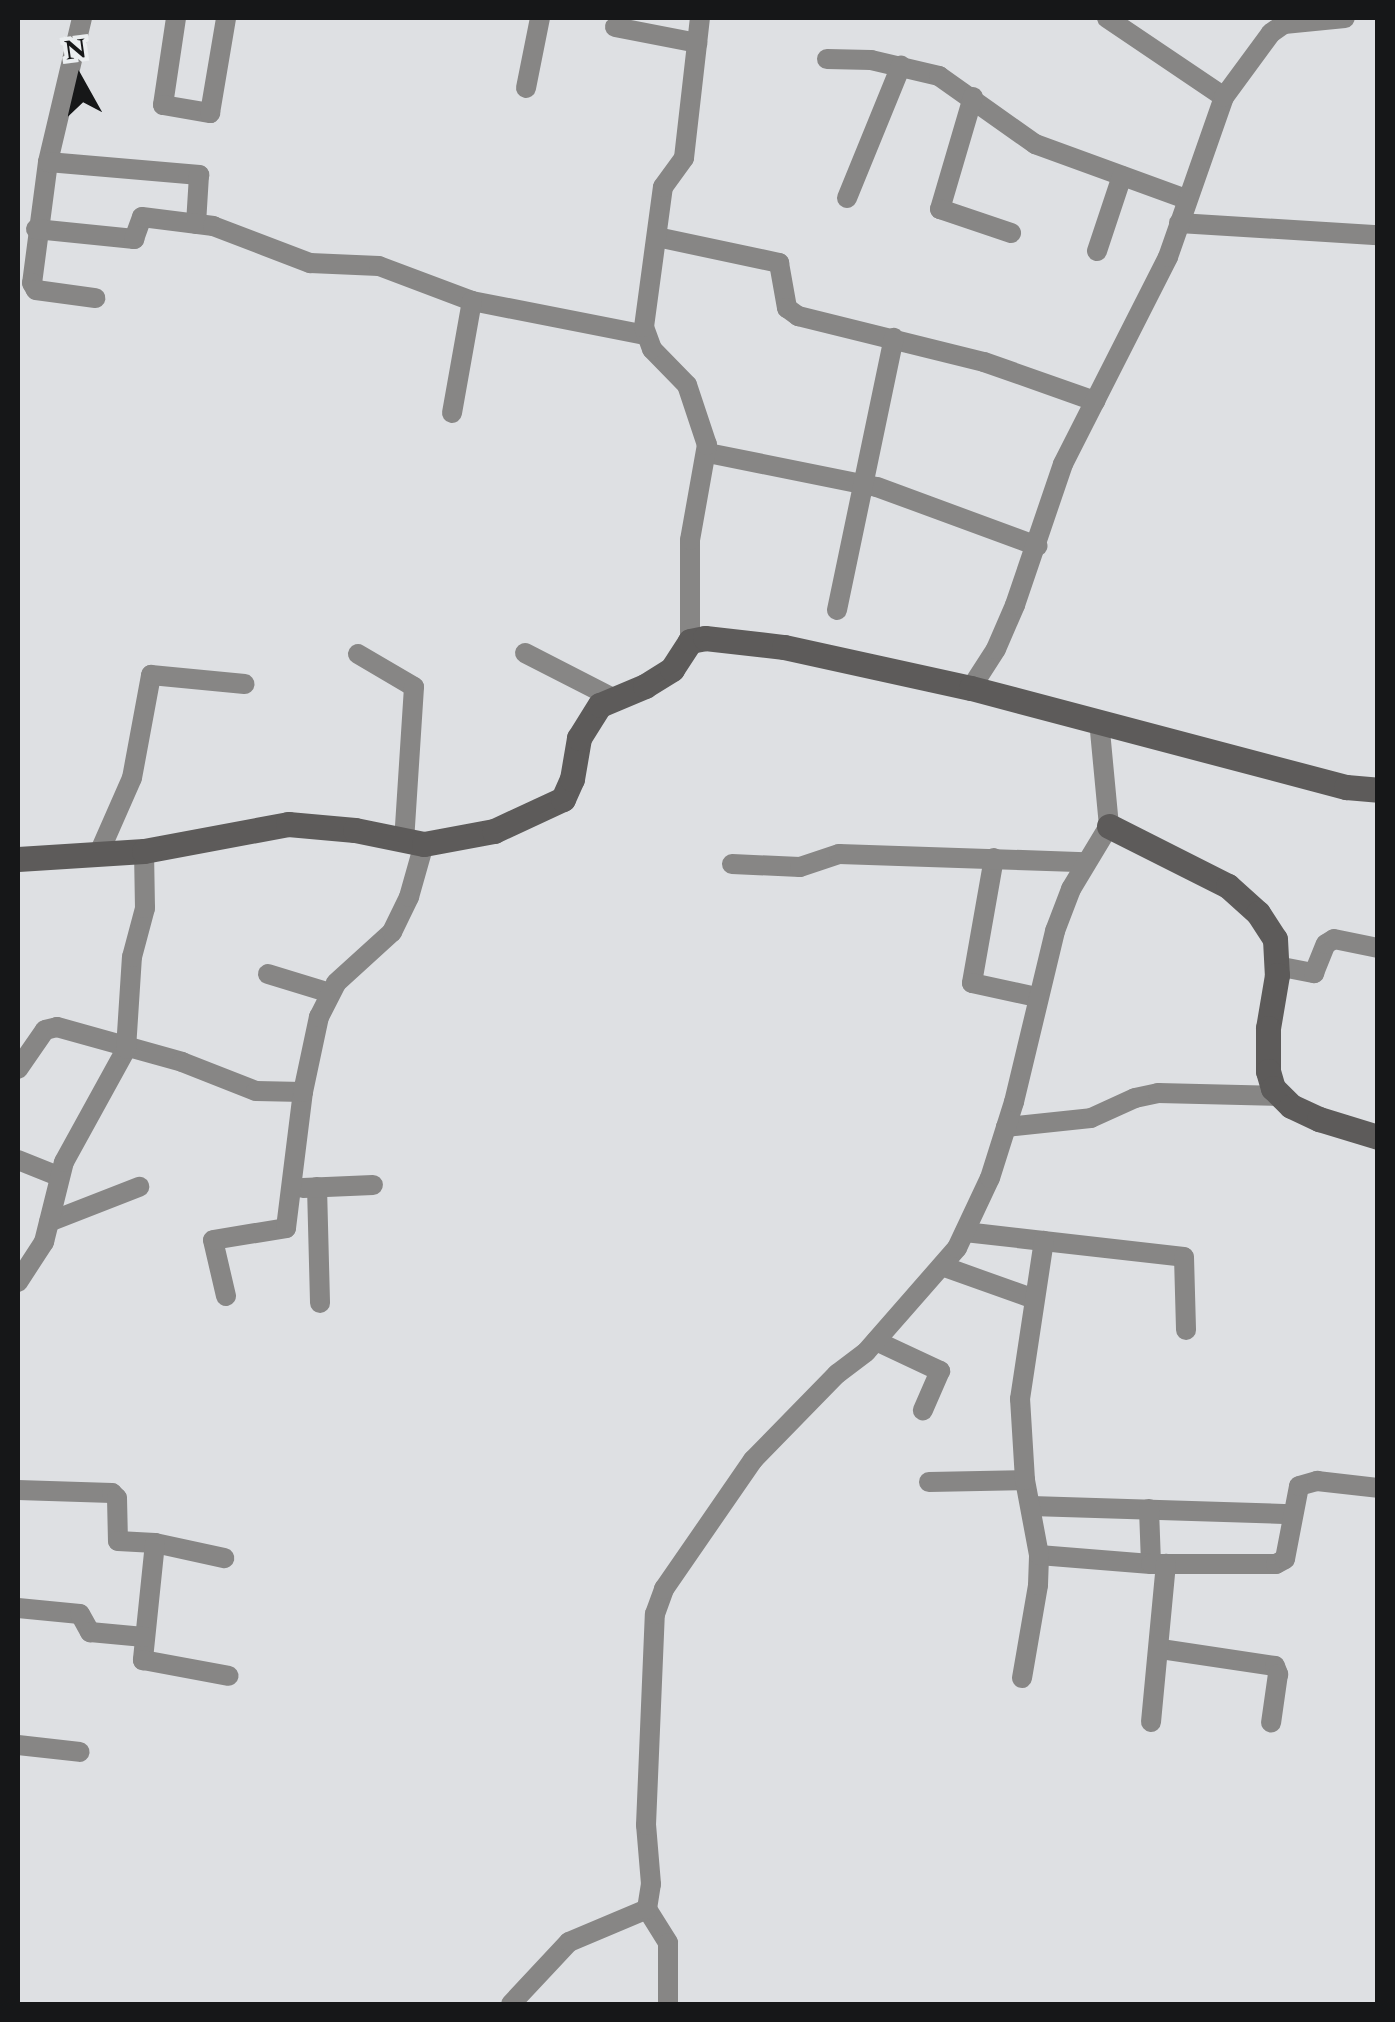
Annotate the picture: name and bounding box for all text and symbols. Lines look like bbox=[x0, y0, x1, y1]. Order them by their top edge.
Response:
text: N bbox=[61, 27, 90, 73]
north arrow bbox=[30, 30, 130, 130]

